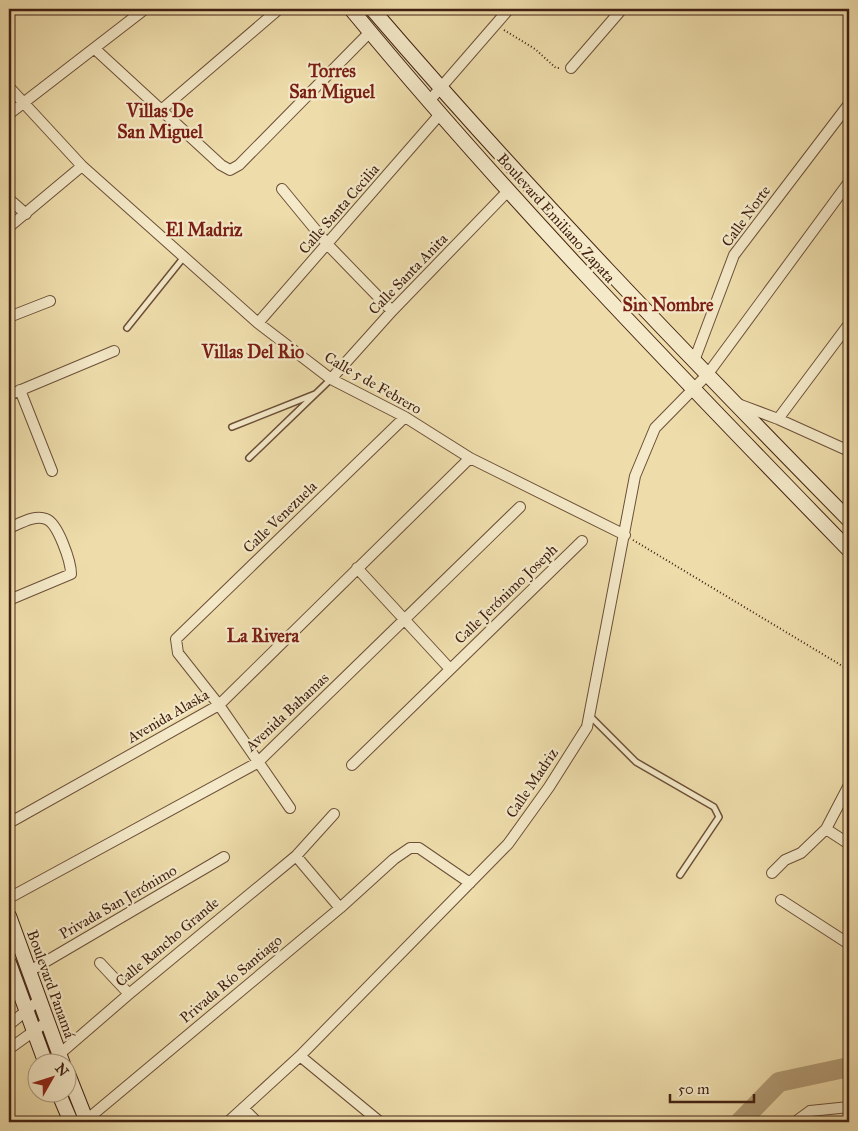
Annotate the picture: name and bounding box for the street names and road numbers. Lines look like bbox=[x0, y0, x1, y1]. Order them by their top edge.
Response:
street label: Boulevard Emiliano Zapata bbox=[493, 150, 619, 287]
street label: Calle Santa Cecilia bbox=[295, 160, 383, 258]
street label: Calle Norte bbox=[718, 182, 774, 250]
street label: Calle Santa Anita bbox=[365, 229, 452, 318]
street label: Calle 5 de Febrero bbox=[321, 348, 425, 418]
street label: Calle Venezuela bbox=[239, 477, 321, 557]
street label: Calle Jerónimo Joseph bbox=[451, 540, 562, 648]
street label: Avenida Bahamas bbox=[241, 669, 332, 756]
street label: Avenida Alaska bbox=[123, 685, 213, 747]
street label: Calle Madriz bbox=[502, 745, 562, 821]
street label: Privada San Jerónimo bbox=[56, 861, 181, 944]
street label: Calle Rancho Grande bbox=[112, 894, 222, 990]
street label: Boulevard Panamá bbox=[23, 928, 79, 1041]
street label: Privada Río Santiago bbox=[176, 931, 286, 1027]

